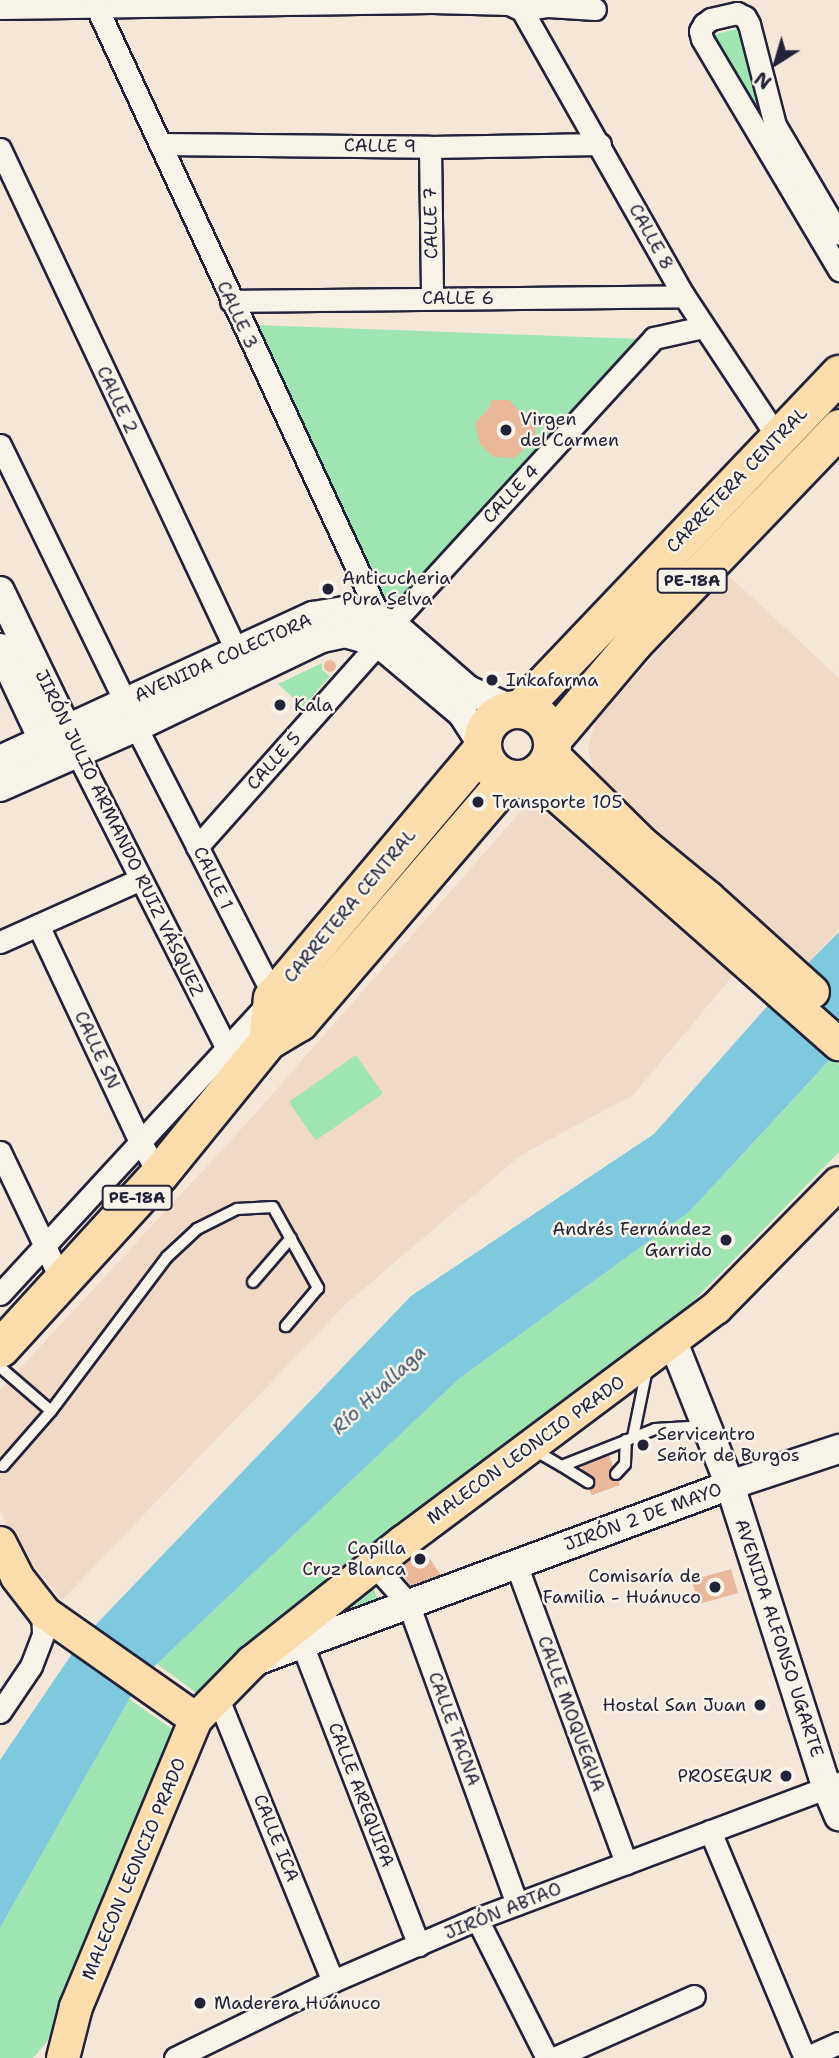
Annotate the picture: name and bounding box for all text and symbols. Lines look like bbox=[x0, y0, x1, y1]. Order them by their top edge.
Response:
north arrow bbox=[741, 28, 811, 98]
text: N bbox=[750, 66, 777, 95]
street label: CALLE 9 bbox=[344, 135, 416, 157]
street label: CALLE 7 bbox=[420, 187, 442, 259]
street label: CALLE 8 bbox=[624, 200, 678, 274]
street label: CALLE 3 bbox=[212, 278, 262, 352]
street label: CALLE 6 bbox=[422, 287, 494, 309]
street label: CALLE 2 bbox=[92, 363, 142, 437]
street label: CARRETERA CENTRAL bbox=[662, 403, 812, 557]
place label: Virgen del Carmen bbox=[520, 409, 619, 452]
marker: Virgen del Carmen bbox=[498, 422, 514, 438]
street label: CALLE 4 bbox=[478, 460, 544, 528]
place label: Anticucheria Pura Selva bbox=[342, 568, 450, 610]
road number: PE-18A bbox=[655, 568, 729, 594]
marker: Anticucheria Pura Selva bbox=[320, 581, 336, 597]
street label: AVENIDA COLECTORA bbox=[131, 609, 315, 707]
street label: JIRÓN JULIO ARMANDO RUIZ VÁSQUEZ bbox=[30, 666, 208, 1000]
place label: Inkafarma bbox=[506, 669, 598, 691]
marker: Inkafarma bbox=[484, 672, 500, 688]
place label: Kala bbox=[294, 694, 333, 716]
marker: Kala bbox=[272, 697, 288, 713]
street label: CALLE 5 bbox=[242, 728, 306, 794]
place label: Transporte 105 bbox=[492, 791, 622, 813]
marker: Transporte 105 bbox=[470, 794, 486, 810]
street label: CARRETERA CENTRAL bbox=[279, 825, 421, 987]
street label: CALLE 1 bbox=[189, 843, 237, 913]
street label: CALLE SN bbox=[70, 1008, 124, 1092]
road number: PE-18A bbox=[100, 1186, 174, 1210]
place label: Andrés Fernández Garrido bbox=[552, 1219, 712, 1262]
marker: Andrés Fernández Garrido bbox=[718, 1232, 734, 1248]
water label: Río Huallaga bbox=[327, 1341, 431, 1439]
street label: MALECON LEONCIO PRADO bbox=[423, 1371, 629, 1529]
place label: Servicentro Señor de Burgos bbox=[657, 1424, 800, 1466]
marker: Servicentro Señor de Burgos bbox=[635, 1437, 651, 1453]
street label: JIRÓN 2 DE MAYO bbox=[561, 1478, 725, 1556]
street label: AVENIDA ALFONSO UGARTE bbox=[730, 1516, 828, 1760]
place label: Capilla Cruz Blanca bbox=[302, 1538, 406, 1580]
marker: Capilla Cruz Blanca bbox=[412, 1551, 428, 1567]
place label: Comisaría de Familia - Huánuco bbox=[543, 1566, 701, 1608]
marker: Comisaría de Familia - Huánuco bbox=[707, 1579, 723, 1595]
street label: CALLE MOQUEGUA bbox=[533, 1633, 609, 1795]
street label: CALLE TACNA bbox=[423, 1669, 485, 1789]
place label: Hostal San Juan bbox=[602, 1694, 746, 1716]
marker: Hostal San Juan bbox=[752, 1697, 768, 1713]
street label: CALLE AREQUIPA bbox=[323, 1720, 399, 1870]
street label: MALECON LEONCIO PRADO bbox=[77, 1755, 191, 1983]
place label: PROSEGUR bbox=[678, 1765, 772, 1787]
marker: PROSEGUR bbox=[778, 1768, 794, 1784]
street label: CALLE ICA bbox=[249, 1791, 303, 1885]
street label: JIRÓN ABTAO bbox=[441, 1878, 565, 1944]
place label: Maderera Huánuco bbox=[214, 1992, 381, 2014]
marker: Maderera Huánuco bbox=[192, 1995, 208, 2011]

